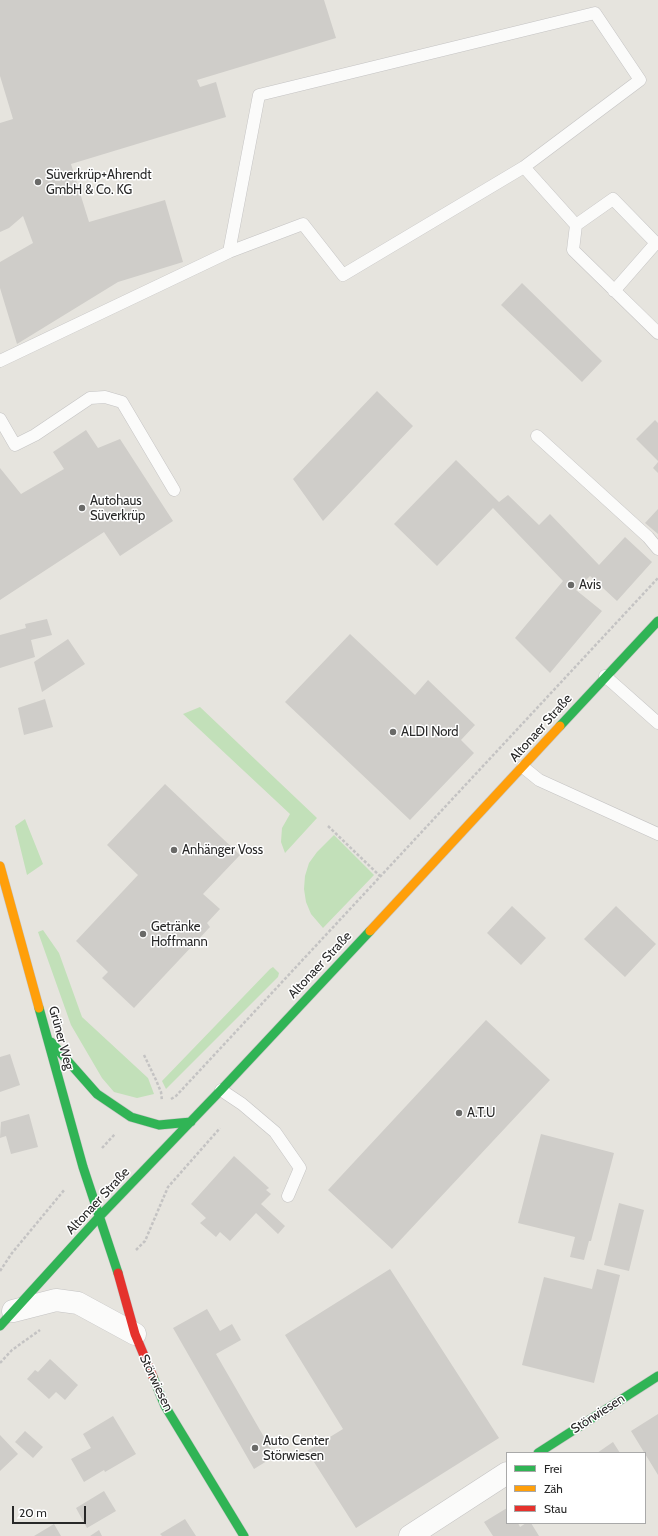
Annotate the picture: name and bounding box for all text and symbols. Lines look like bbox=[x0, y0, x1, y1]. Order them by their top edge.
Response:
place label: Süverkrüp+Ahrendt GmbH & Co. KG bbox=[46, 167, 152, 198]
marker: Süverkrüp+Ahrendt GmbH & Co. KG bbox=[33, 177, 43, 187]
place label: Autohaus Süverkrüp bbox=[90, 493, 145, 524]
marker: Autohaus Süverkrüp bbox=[77, 503, 87, 513]
place label: Avis bbox=[579, 577, 601, 593]
marker: Avis bbox=[566, 580, 576, 590]
street label: Altonaer Straße bbox=[507, 691, 575, 765]
place label: ALDI Nord bbox=[401, 724, 458, 740]
marker: ALDI Nord bbox=[388, 727, 398, 737]
place label: Anhänger Voss bbox=[182, 842, 263, 858]
marker: Anhänger Voss bbox=[169, 845, 179, 855]
place label: Getränke Hoffmann bbox=[151, 919, 208, 950]
street label: Altonaer Straße bbox=[285, 928, 355, 1002]
marker: Getränke Hoffmann bbox=[138, 929, 148, 939]
street label: Grüner Weg bbox=[45, 1004, 77, 1072]
place label: A.T.U bbox=[467, 1105, 495, 1121]
marker: A.T.U bbox=[454, 1108, 464, 1118]
street label: Altonaer Straße bbox=[63, 1164, 133, 1238]
street label: Störwiesen bbox=[136, 1352, 176, 1414]
street label: Störwiesen bbox=[568, 1391, 628, 1437]
place label: Auto Center Störwiesen bbox=[263, 1433, 329, 1464]
marker: Auto Center Störwiesen bbox=[250, 1443, 260, 1453]
legend bbox=[506, 1452, 646, 1524]
text: Frei bbox=[544, 1461, 562, 1476]
text: Zäh bbox=[544, 1481, 563, 1496]
scale bar bbox=[14, 1498, 88, 1524]
text: Stau bbox=[544, 1501, 567, 1516]
text: 20 m bbox=[19, 1505, 47, 1520]

